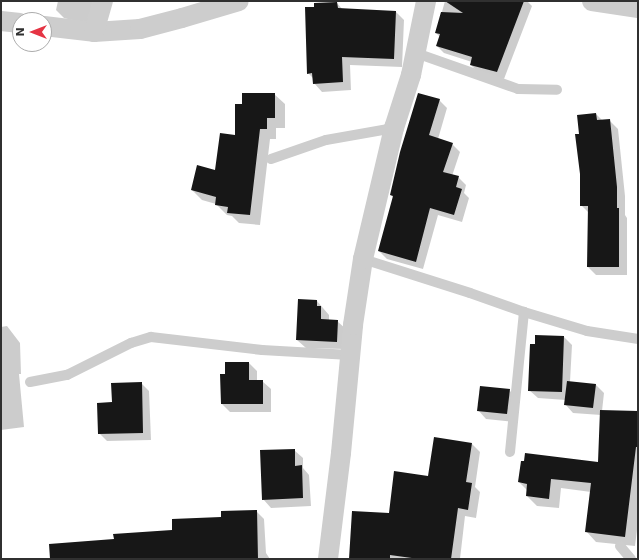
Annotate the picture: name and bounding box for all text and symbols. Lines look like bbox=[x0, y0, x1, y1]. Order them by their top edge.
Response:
north arrow bbox=[12, 12, 52, 52]
text: N bbox=[14, 27, 27, 37]

